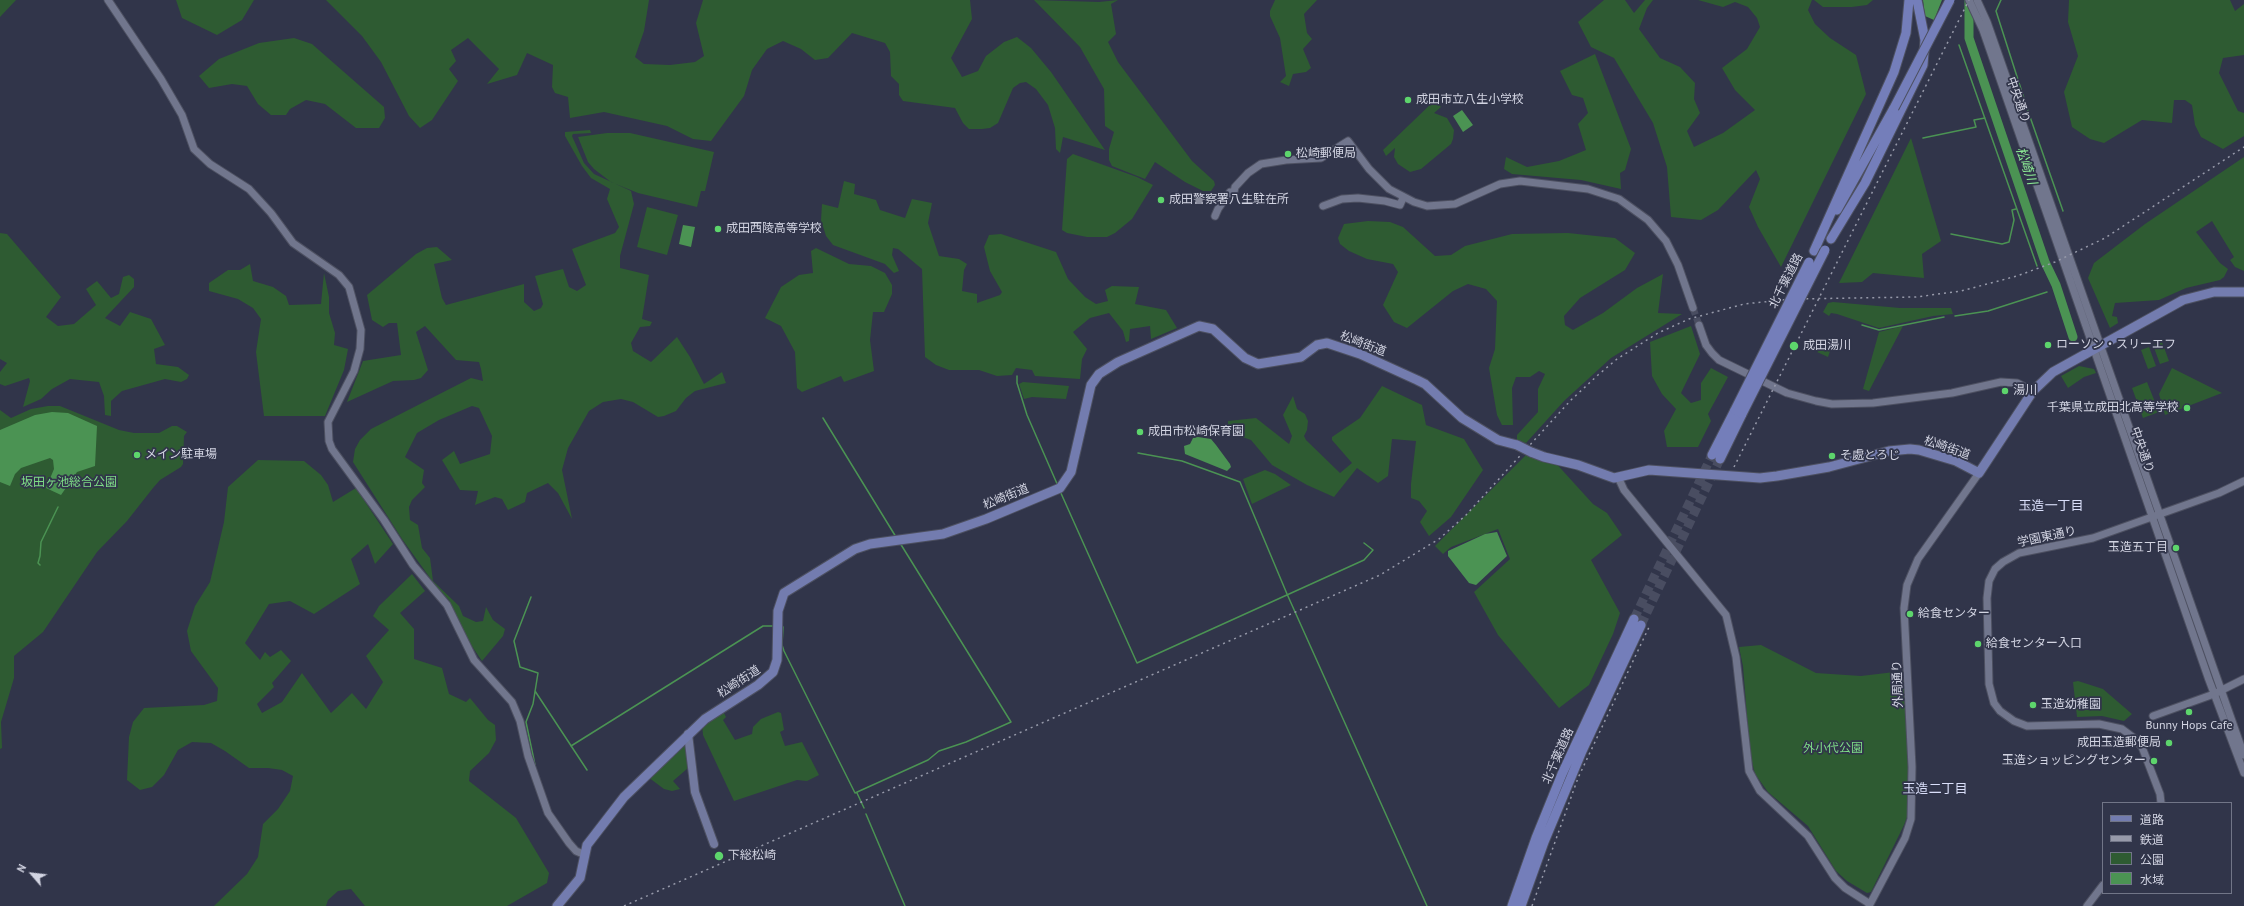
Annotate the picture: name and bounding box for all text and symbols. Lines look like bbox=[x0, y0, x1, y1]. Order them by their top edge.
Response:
street label: 中央通り bbox=[2003, 75, 2033, 125]
place label: 成田市立八生小学校 bbox=[1416, 93, 1524, 107]
marker: 成田市立八生小学校 bbox=[1403, 95, 1413, 105]
water label: 松崎川 bbox=[2012, 145, 2040, 187]
place label: 松崎郵便局 bbox=[1296, 147, 1356, 161]
marker: 松崎郵便局 bbox=[1283, 149, 1293, 159]
place label: 成田警察署八生駐在所 bbox=[1169, 193, 1289, 207]
marker: 成田警察署八生駐在所 bbox=[1156, 195, 1166, 205]
place label: 成田西陵高等学校 bbox=[726, 222, 822, 236]
marker: 成田西陵高等学校 bbox=[713, 224, 723, 234]
street label: 北千葉道路 bbox=[1766, 251, 1806, 311]
street label: 松崎街道 bbox=[1338, 329, 1388, 359]
place label: ローソン・スリーエフ bbox=[2056, 338, 2176, 352]
place label: 成田湯川 bbox=[1803, 339, 1851, 353]
marker: 成田湯川 bbox=[1788, 340, 1800, 352]
marker: ローソン・スリーエフ bbox=[2043, 340, 2053, 350]
place label: 湯川 bbox=[2013, 384, 2037, 398]
marker: 湯川 bbox=[2000, 386, 2010, 396]
place label: 千葉県立成田北高等学校 bbox=[2047, 401, 2179, 415]
marker: 千葉県立成田北高等学校 bbox=[2182, 403, 2192, 413]
place label: 成田市松崎保育園 bbox=[1148, 425, 1244, 439]
street label: 中央通り bbox=[2127, 425, 2157, 475]
marker: 成田市松崎保育園 bbox=[1135, 427, 1145, 437]
street label: 松崎街道 bbox=[1922, 433, 1972, 463]
place label: メイン駐車場 bbox=[145, 448, 217, 462]
place label: そ處とろじ bbox=[1840, 449, 1900, 463]
marker: メイン駐車場 bbox=[132, 450, 142, 460]
marker: そ處とろじ bbox=[1827, 451, 1837, 461]
park label: 坂田ヶ池総合公園 bbox=[21, 476, 117, 490]
street label: 松崎街道 bbox=[981, 481, 1031, 513]
district label: 玉造一丁目 bbox=[2019, 498, 2083, 514]
street label: 学園東通り bbox=[2016, 524, 2078, 550]
place label: 玉造五丁目 bbox=[2108, 541, 2168, 555]
marker: 玉造五丁目 bbox=[2171, 543, 2181, 553]
place label: 給食センター bbox=[1918, 607, 1990, 621]
marker: 給食センター bbox=[1905, 609, 1915, 619]
place label: 給食センター入口 bbox=[1986, 637, 2082, 651]
marker: 給食センター入口 bbox=[1973, 639, 1983, 649]
street label: 外周通り bbox=[1890, 660, 1906, 708]
street label: 松崎街道 bbox=[715, 663, 763, 701]
place label: 玉造幼稚園 bbox=[2041, 698, 2101, 712]
marker: 玉造幼稚園 bbox=[2028, 700, 2038, 710]
marker: Bunny Hops Cafe bbox=[2184, 707, 2194, 717]
place label: Bunny Hops Cafe bbox=[2145, 719, 2233, 733]
street label: 北千葉道路 bbox=[1539, 726, 1577, 786]
place label: 成田玉造郵便局 bbox=[2077, 736, 2161, 750]
marker: 成田玉造郵便局 bbox=[2164, 738, 2174, 748]
park label: 外小代公園 bbox=[1803, 742, 1863, 756]
place label: 玉造ショッピングセンター bbox=[2002, 754, 2146, 768]
marker: 玉造ショッピングセンター bbox=[2149, 756, 2159, 766]
district label: 玉造二丁目 bbox=[1903, 781, 1967, 797]
legend bbox=[2102, 802, 2232, 894]
text: 道路 bbox=[2140, 812, 2164, 827]
text: 鉄道 bbox=[2140, 832, 2164, 847]
place label: 下総松崎 bbox=[728, 849, 776, 863]
marker: 下総松崎 bbox=[713, 850, 725, 862]
text: 公園 bbox=[2140, 852, 2164, 867]
north arrow bbox=[12, 854, 52, 894]
text: N bbox=[14, 862, 29, 875]
text: 水域 bbox=[2140, 872, 2164, 887]

